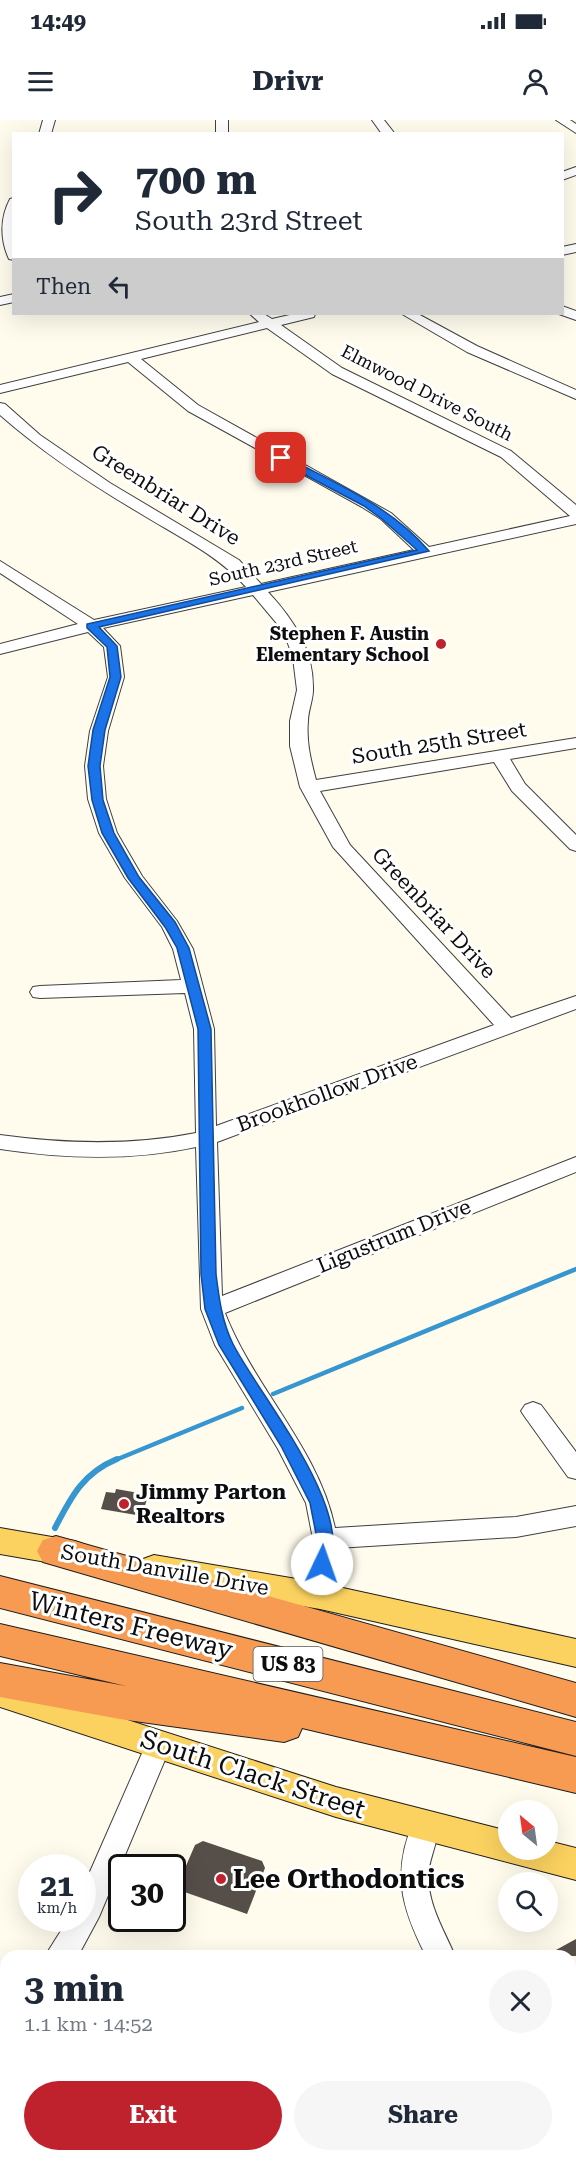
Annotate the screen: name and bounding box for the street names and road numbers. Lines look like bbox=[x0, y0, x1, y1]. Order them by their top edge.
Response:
street label: Elmwood Drive South bbox=[338, 340, 517, 445]
street label: Greenbriar Drive bbox=[87, 440, 245, 550]
street label: South 23rd Street bbox=[207, 535, 359, 590]
street label: South 25th Street bbox=[350, 717, 528, 769]
street label: Greenbriar Drive bbox=[367, 843, 501, 983]
street label: Brookhollow Drive bbox=[233, 1049, 421, 1137]
street label: Ligustrum Drive bbox=[314, 1194, 474, 1278]
street label: South Danville Drive bbox=[59, 1540, 271, 1600]
street label: Winters Freeway bbox=[26, 1585, 237, 1665]
road number: US 83 bbox=[254, 1647, 322, 1681]
street label: South Clack Street bbox=[137, 1723, 369, 1825]

